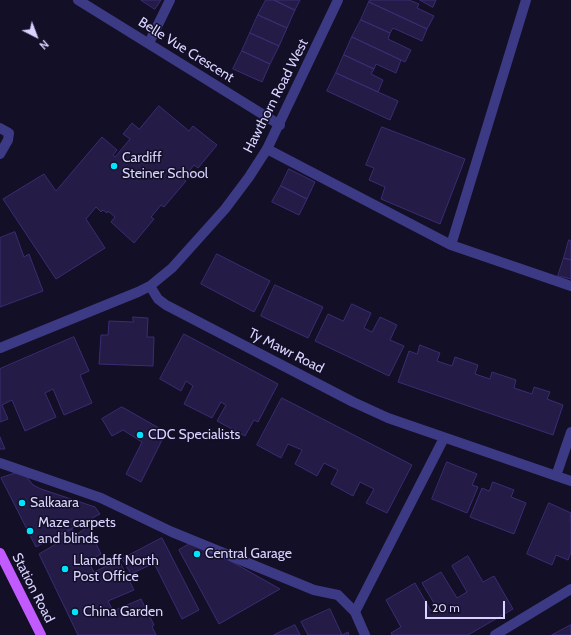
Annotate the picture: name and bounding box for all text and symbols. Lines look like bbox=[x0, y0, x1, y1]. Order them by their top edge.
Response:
street label: Belle Vue Crescent bbox=[135, 14, 237, 86]
north arrow bbox=[16, 16, 56, 56]
street label: Hawthorn Road West bbox=[240, 36, 312, 156]
text: N bbox=[36, 37, 52, 53]
place label: Cardiff Steiner School bbox=[122, 150, 208, 182]
marker: Cardiff Steiner School bbox=[109, 161, 119, 171]
street label: Ty Mawr Road bbox=[245, 325, 327, 377]
place label: CDC Specialists bbox=[148, 427, 240, 443]
marker: CDC Specialists bbox=[135, 430, 145, 440]
place label: Salkaara bbox=[30, 495, 79, 511]
marker: Salkaara bbox=[17, 498, 27, 508]
place label: Maze carpets and blinds bbox=[38, 515, 116, 548]
marker: Maze carpets and blinds bbox=[25, 526, 35, 536]
place label: Central Garage bbox=[205, 546, 292, 562]
marker: Central Garage bbox=[192, 549, 202, 559]
street label: Station Road bbox=[8, 550, 58, 626]
place label: Llandaff North Post Office bbox=[73, 553, 159, 586]
marker: Llandaff North Post Office bbox=[60, 564, 70, 574]
scale bar bbox=[427, 593, 507, 619]
text: 20 m bbox=[432, 600, 460, 615]
place label: China Garden bbox=[83, 604, 163, 620]
marker: China Garden bbox=[70, 607, 80, 617]

